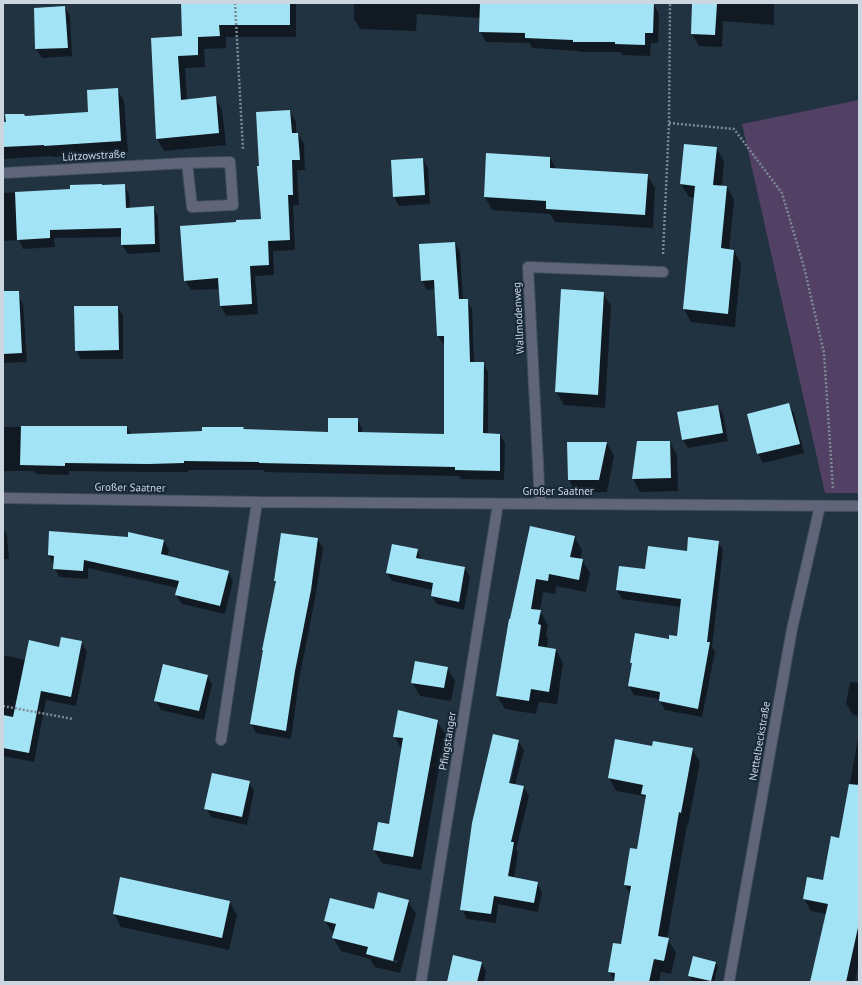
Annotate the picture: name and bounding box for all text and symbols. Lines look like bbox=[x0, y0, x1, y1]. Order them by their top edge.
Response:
street label: Lützowstraße bbox=[62, 148, 126, 164]
street label: Wallmodenweg bbox=[511, 282, 527, 354]
street label: Großer Saatner bbox=[94, 481, 166, 495]
street label: Großer Saatner bbox=[523, 485, 593, 499]
street label: Nettelbeckstraße bbox=[747, 700, 773, 782]
street label: Pfingstanger bbox=[437, 711, 459, 771]

